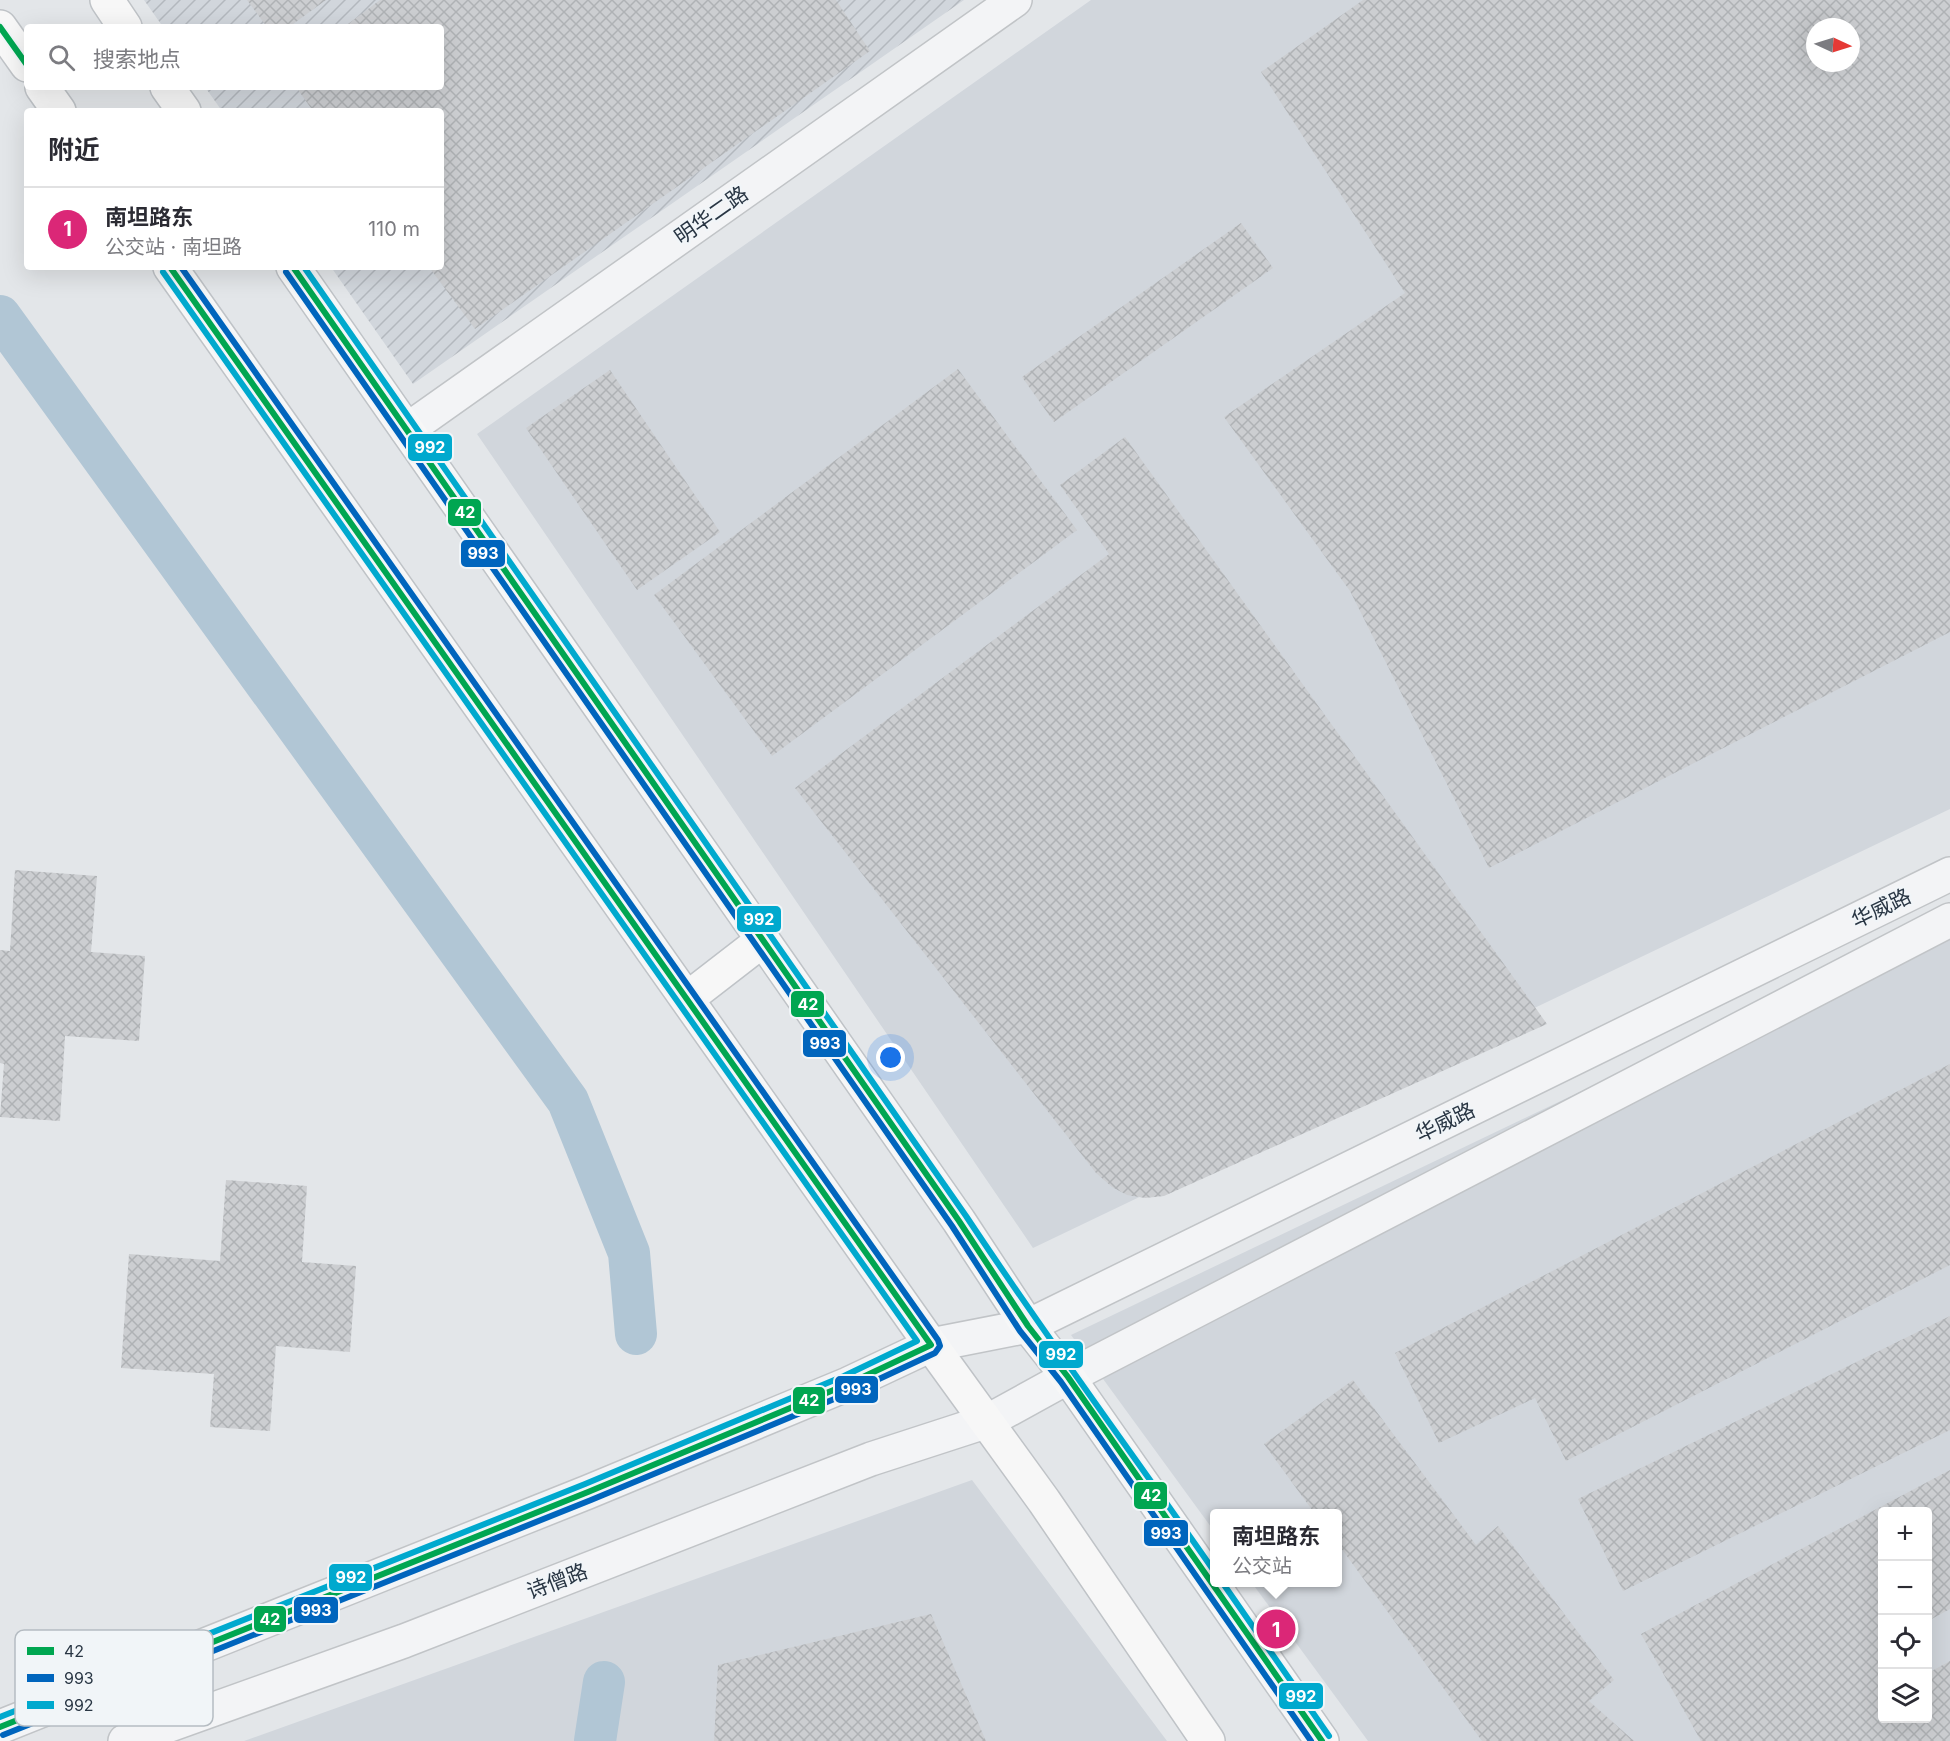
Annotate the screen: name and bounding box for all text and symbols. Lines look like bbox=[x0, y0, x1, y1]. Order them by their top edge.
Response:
north arrow bbox=[1806, 18, 1860, 72]
search box bbox=[24, 24, 444, 90]
icon: search bbox=[45, 41, 78, 74]
text: 搜索地点 bbox=[93, 46, 181, 72]
text: 附近 bbox=[48, 134, 100, 165]
street label: 明华二路 bbox=[669, 181, 753, 249]
text: 南坦路东 bbox=[105, 204, 193, 230]
text: 1 bbox=[63, 217, 72, 241]
text: 110 m bbox=[368, 217, 420, 241]
text: 公交站 · 南坦路 bbox=[105, 235, 242, 259]
line badge: 992 bbox=[407, 433, 453, 462]
text: 992 bbox=[415, 437, 445, 457]
line badge: 42 bbox=[447, 498, 482, 527]
text: 42 bbox=[455, 502, 475, 522]
line badge: 993 bbox=[460, 539, 506, 568]
text: 993 bbox=[467, 543, 499, 563]
street label: 华威路 bbox=[1847, 883, 1915, 933]
line badge: 992 bbox=[736, 905, 782, 933]
text: 992 bbox=[744, 909, 774, 929]
line badge: 42 bbox=[790, 990, 825, 1018]
text: 42 bbox=[798, 994, 818, 1014]
line badge: 993 bbox=[802, 1029, 847, 1058]
text: 993 bbox=[809, 1033, 841, 1053]
your location bbox=[876, 1043, 905, 1072]
street label: 华威路 bbox=[1411, 1097, 1479, 1147]
line badge: 992 bbox=[1038, 1340, 1084, 1369]
text: 992 bbox=[1046, 1344, 1076, 1364]
line badge: 993 bbox=[834, 1375, 879, 1404]
text: 993 bbox=[840, 1379, 872, 1399]
line badge: 42 bbox=[792, 1386, 826, 1415]
text: 42 bbox=[799, 1390, 819, 1410]
line badge: 42 bbox=[1133, 1481, 1168, 1510]
text: 42 bbox=[1141, 1485, 1161, 1505]
map controls bbox=[1878, 1507, 1932, 1723]
button: + bbox=[1878, 1507, 1932, 1561]
popup bbox=[1210, 1509, 1342, 1587]
line badge: 993 bbox=[1143, 1519, 1189, 1547]
text: 993 bbox=[1150, 1523, 1182, 1543]
text: 南坦路东 bbox=[1232, 1523, 1320, 1549]
text: 公交站 bbox=[1232, 1554, 1292, 1578]
street label: 诗僧路 bbox=[523, 1558, 591, 1604]
button: − bbox=[1878, 1561, 1932, 1615]
line badge: 992 bbox=[328, 1563, 373, 1592]
text: 992 bbox=[336, 1567, 366, 1587]
line badge: 993 bbox=[293, 1596, 339, 1624]
text: 993 bbox=[300, 1600, 332, 1620]
line badge: 42 bbox=[253, 1605, 287, 1633]
pin: 1 bbox=[1256, 1606, 1296, 1652]
text: 42 bbox=[260, 1609, 280, 1629]
button: locate bbox=[1878, 1615, 1932, 1669]
legend bbox=[15, 1630, 213, 1726]
text: 42 bbox=[64, 1641, 84, 1661]
text: 993 bbox=[64, 1668, 94, 1688]
button: layers bbox=[1878, 1669, 1932, 1723]
line badge: 992 bbox=[1278, 1682, 1324, 1710]
text: 992 bbox=[1286, 1686, 1316, 1706]
text: 992 bbox=[64, 1695, 94, 1715]

